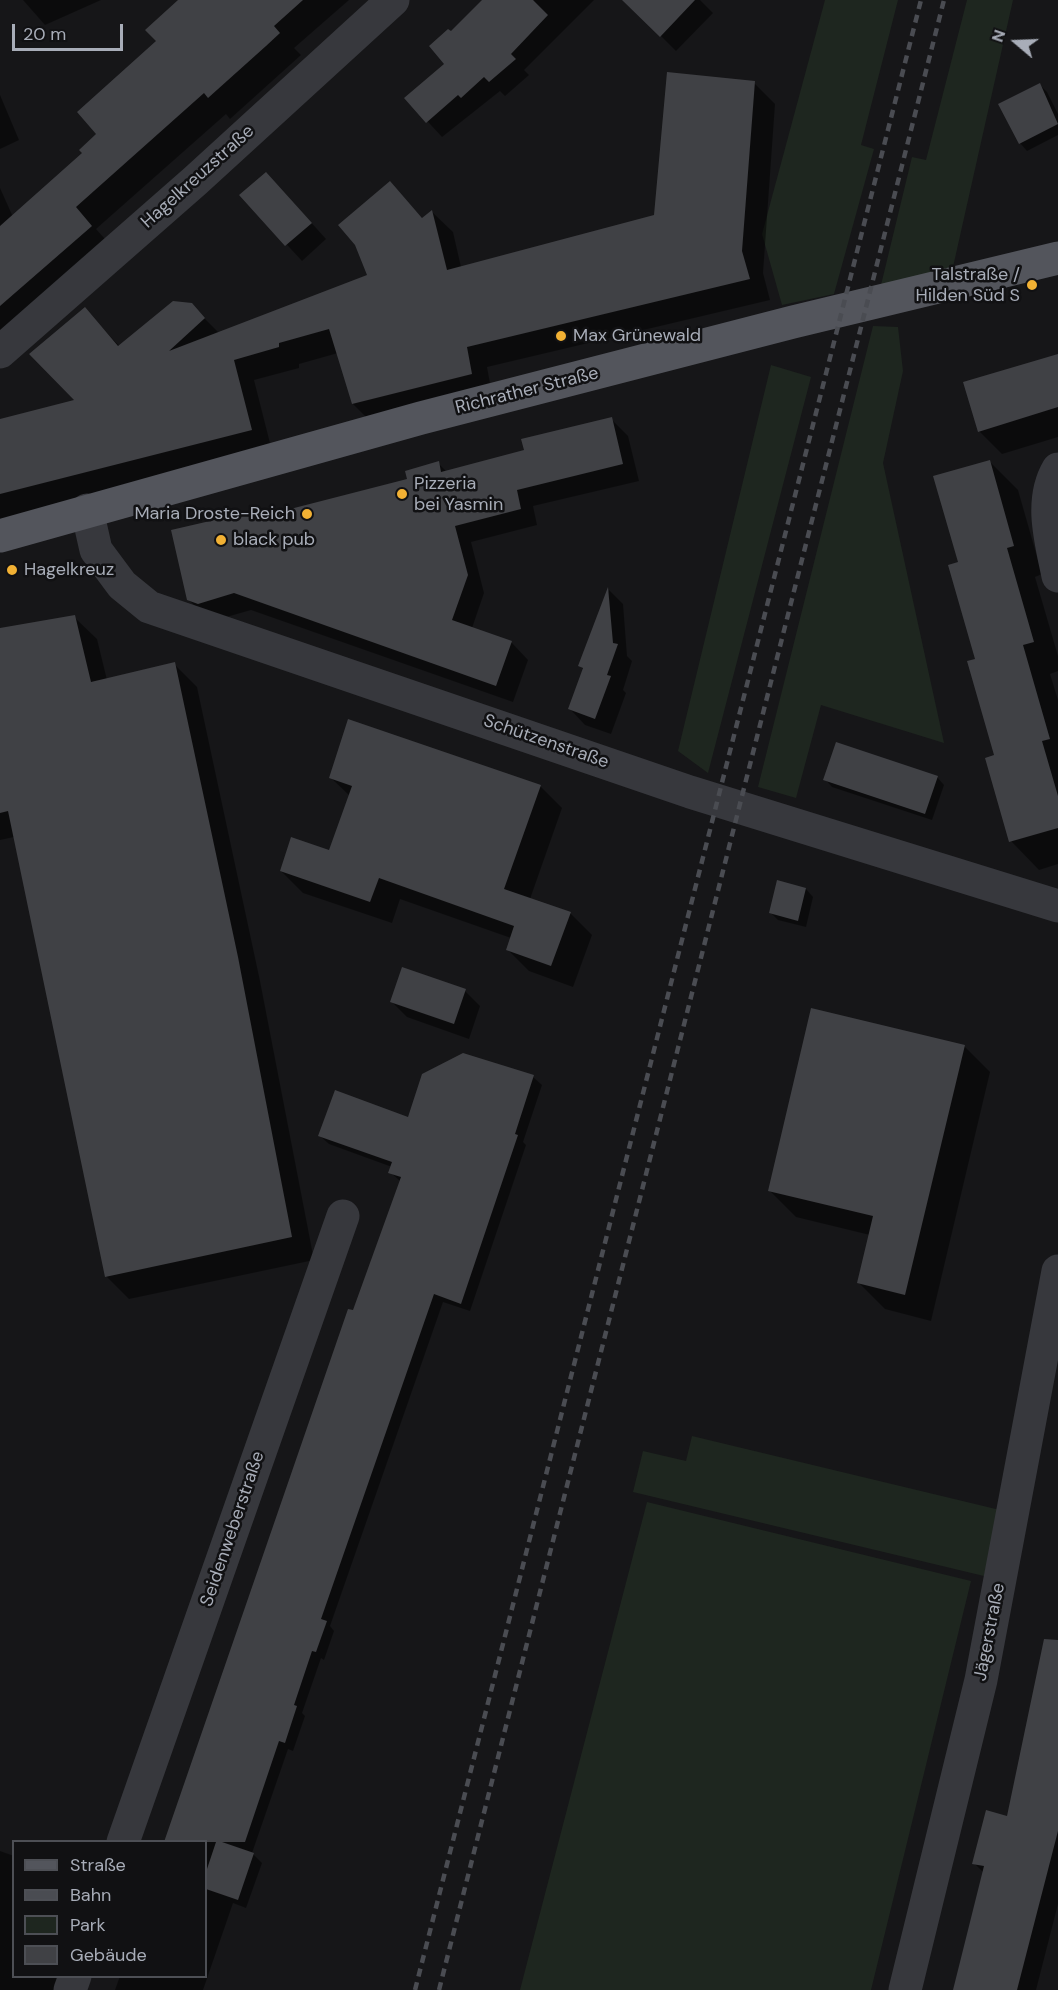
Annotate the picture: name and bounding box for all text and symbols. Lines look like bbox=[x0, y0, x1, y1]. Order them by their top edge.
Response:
scale bar bbox=[15, 12, 126, 50]
north arrow bbox=[986, 12, 1046, 72]
text: 20 m bbox=[23, 22, 66, 46]
text: N bbox=[987, 27, 1010, 45]
street label: Hagelkreuzstraße bbox=[137, 121, 259, 233]
place label: Talstraße / Hilden Süd S bbox=[916, 264, 1020, 306]
marker: Talstraße / Hilden Süd S bbox=[1025, 278, 1039, 292]
place label: Max Grünewald bbox=[573, 325, 701, 347]
marker: Max Grünewald bbox=[554, 329, 568, 343]
street label: Richrather Straße bbox=[453, 363, 601, 419]
place label: Pizzeria bei Yasmin bbox=[414, 473, 503, 516]
marker: Pizzeria bei Yasmin bbox=[395, 487, 409, 501]
place label: Maria Droste-Reich bbox=[134, 503, 295, 525]
marker: Maria Droste-Reich bbox=[300, 507, 314, 521]
place label: black pub bbox=[233, 529, 315, 551]
marker: black pub bbox=[214, 533, 228, 547]
place label: Hagelkreuz bbox=[24, 559, 114, 581]
marker: Hagelkreuz bbox=[5, 563, 19, 577]
street label: Schützenstraße bbox=[480, 710, 612, 774]
street label: Seidenweberstraße bbox=[196, 1449, 270, 1609]
street label: Jägerstraße bbox=[970, 1581, 1010, 1683]
legend bbox=[12, 1840, 207, 1978]
text: Straße bbox=[70, 1853, 126, 1877]
text: Bahn bbox=[70, 1883, 111, 1907]
text: Park bbox=[70, 1913, 106, 1937]
text: Gebäude bbox=[70, 1943, 147, 1967]

